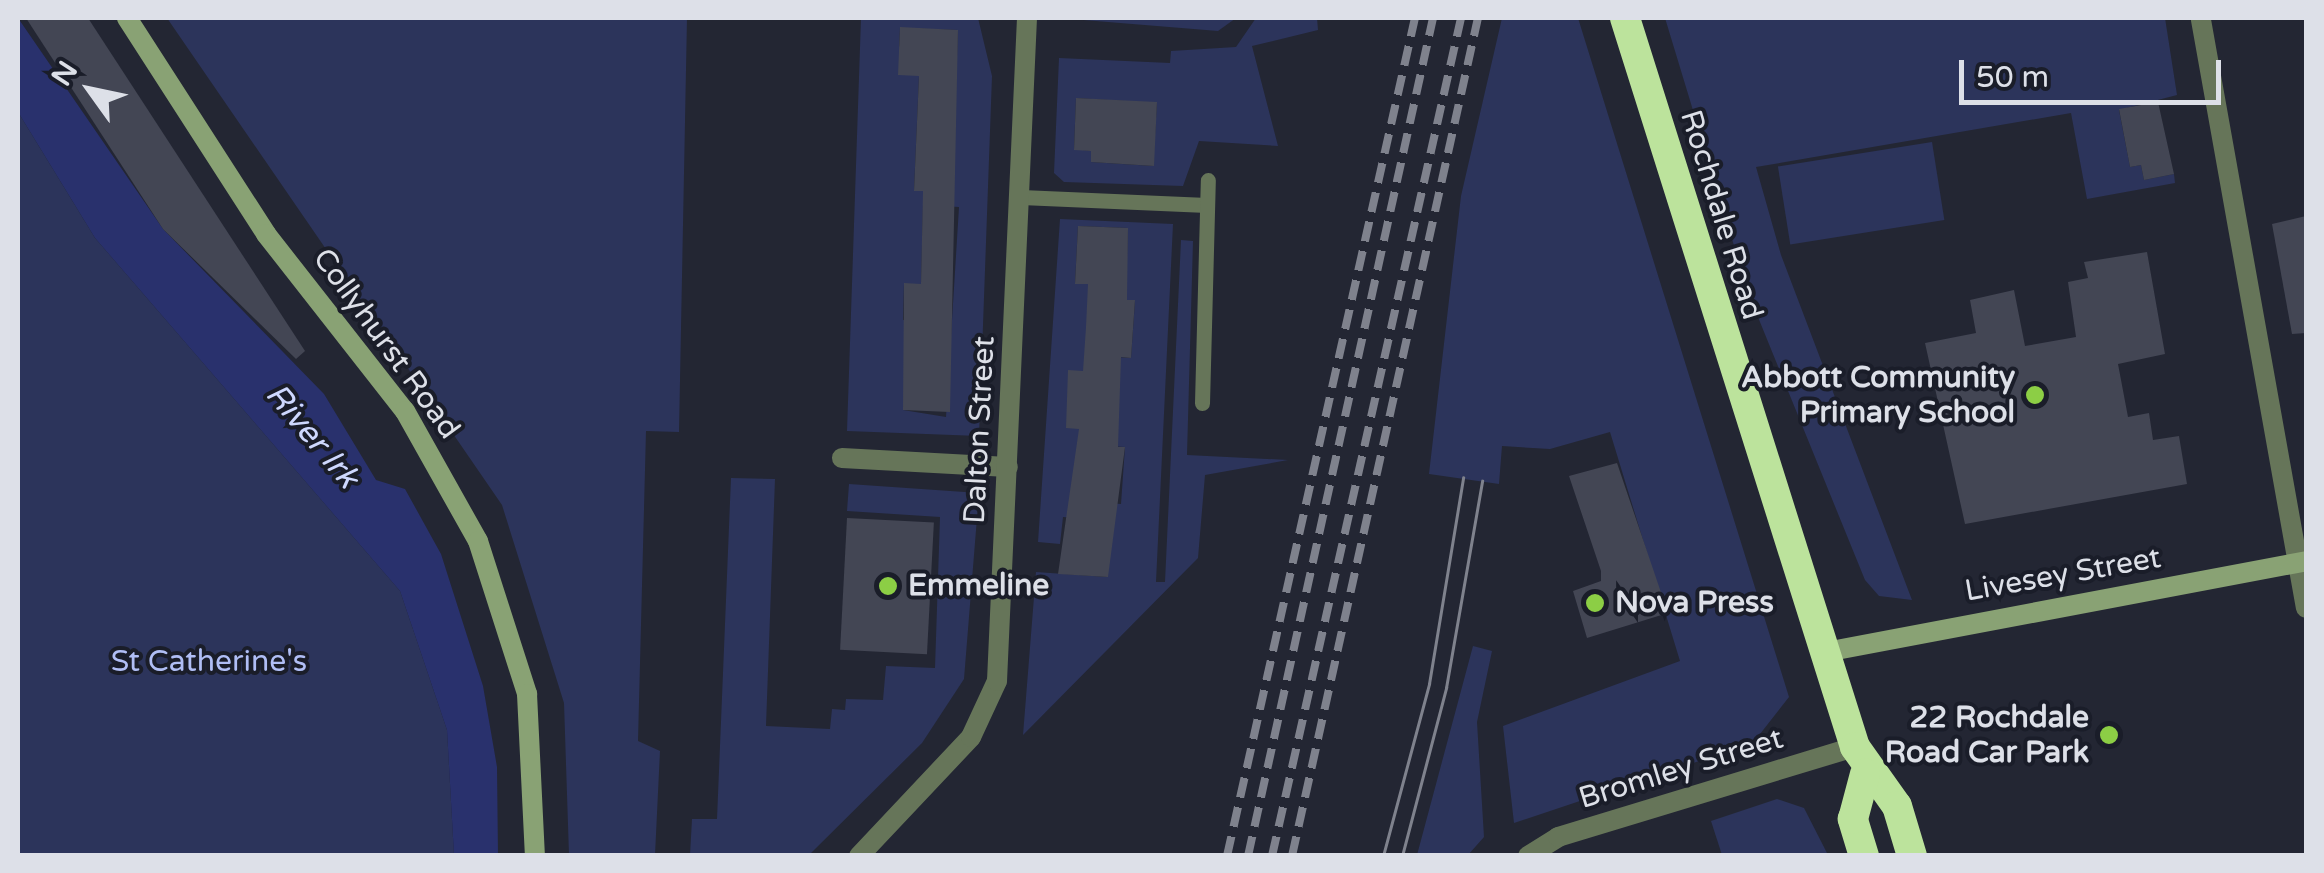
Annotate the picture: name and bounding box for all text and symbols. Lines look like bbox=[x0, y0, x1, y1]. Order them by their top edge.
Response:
north arrow bbox=[40, 40, 140, 140]
scale bar bbox=[1964, 40, 2226, 102]
text: N bbox=[44, 55, 85, 92]
text: 50 m bbox=[1976, 59, 2049, 96]
street label: Rochdale Road bbox=[1672, 106, 1770, 324]
street label: Collyhurst Road bbox=[305, 242, 467, 446]
street label: Dalton Street bbox=[957, 335, 1003, 525]
place label: Abbott Community Primary School bbox=[1741, 360, 2015, 430]
water label: River Irk bbox=[257, 376, 367, 496]
marker: Abbott Community Primary School bbox=[2024, 384, 2046, 406]
street label: Livesey Street bbox=[1962, 540, 2164, 610]
place label: Emmeline bbox=[908, 568, 1049, 604]
marker: Emmeline bbox=[877, 575, 899, 597]
place label: Nova Press bbox=[1615, 585, 1774, 621]
marker: Nova Press bbox=[1584, 592, 1606, 614]
park label: St Catherine's bbox=[111, 644, 307, 680]
place label: 22 Rochdale Road Car Park bbox=[1885, 700, 2089, 770]
street label: Bromley Street bbox=[1575, 721, 1787, 817]
marker: 22 Rochdale Road Car Park bbox=[2098, 724, 2120, 746]

